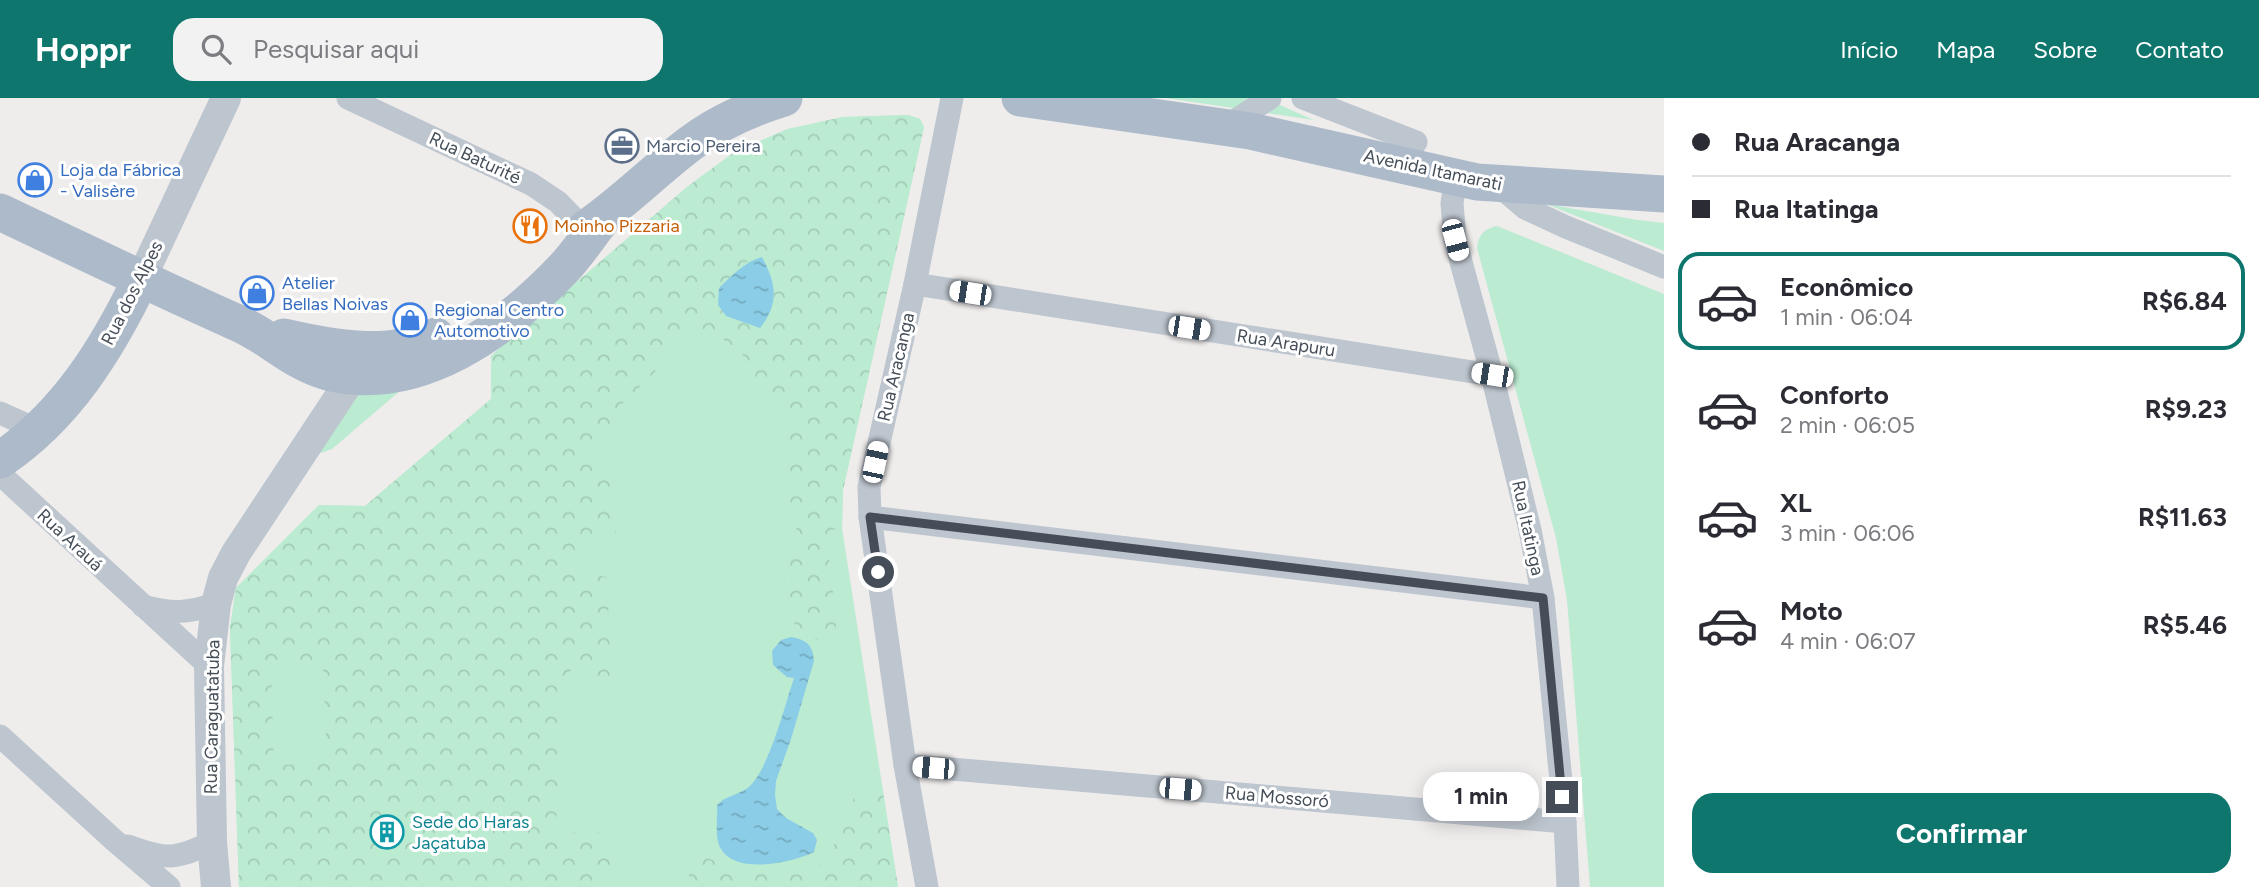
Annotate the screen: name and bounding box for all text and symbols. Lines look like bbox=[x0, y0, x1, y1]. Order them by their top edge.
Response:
search box bbox=[173, 18, 663, 81]
text: Hoppr bbox=[35, 30, 131, 69]
icon: search bbox=[197, 30, 235, 68]
text: Pesquisar aqui bbox=[253, 33, 419, 65]
text: Início bbox=[1840, 35, 1898, 64]
text: Mapa bbox=[1936, 35, 1995, 64]
text: Sobre bbox=[2033, 35, 2097, 64]
text: Contato bbox=[2135, 35, 2224, 64]
text: Rua Aracanga bbox=[1734, 126, 1900, 158]
street label: Rua Baturité bbox=[426, 127, 525, 189]
office icon: Marcio Pereira bbox=[603, 127, 641, 165]
place label: Marcio Pereira bbox=[646, 135, 761, 157]
street label: Avenida Itamarati bbox=[1362, 145, 1504, 195]
place label: Loja da Fábrica - Valisère bbox=[60, 159, 181, 202]
shop icon: Loja da Fábrica - Valisère bbox=[16, 161, 54, 199]
text: Rua Itatinga bbox=[1734, 193, 1879, 225]
restaurant icon: Moinho Pizzaria bbox=[511, 207, 549, 245]
place label: Moinho Pizzaria bbox=[554, 215, 680, 237]
car bbox=[1440, 217, 1471, 263]
street label: Rua dos Alpes bbox=[96, 237, 168, 349]
icon: car bbox=[1696, 270, 1759, 333]
text: Econômico bbox=[1780, 271, 1913, 303]
place label: Atelier Bellas Noivas bbox=[282, 272, 388, 315]
shop icon: Atelier Bellas Noivas bbox=[238, 274, 276, 312]
car bbox=[948, 279, 993, 307]
text: R$6.84 bbox=[2142, 285, 2227, 317]
place label: Regional Centro Automotivo bbox=[434, 299, 564, 342]
shop icon: Regional Centro Automotivo bbox=[391, 301, 429, 339]
text: 1 min · 06:04 bbox=[1780, 303, 1913, 331]
street label: Rua Aracanga bbox=[873, 310, 919, 424]
car bbox=[1167, 314, 1212, 342]
street label: Rua Arapuru bbox=[1235, 324, 1337, 362]
car bbox=[1470, 361, 1515, 389]
icon: car bbox=[1696, 378, 1759, 441]
text: Conforto bbox=[1780, 379, 1889, 411]
text: R$9.23 bbox=[2145, 393, 2227, 425]
text: 2 min · 06:05 bbox=[1780, 411, 1915, 439]
car bbox=[861, 439, 890, 485]
street label: Rua Itatinga bbox=[1507, 479, 1549, 577]
icon: car bbox=[1696, 486, 1759, 549]
text: XL bbox=[1780, 487, 1812, 519]
text: R$11.63 bbox=[2138, 501, 2227, 533]
street label: Rua Arauá bbox=[33, 504, 107, 576]
text: 3 min · 06:06 bbox=[1780, 519, 1914, 547]
route start bbox=[862, 556, 894, 588]
icon: car bbox=[1696, 594, 1759, 657]
text: Moto bbox=[1780, 595, 1843, 627]
text: R$5.46 bbox=[2143, 609, 2227, 641]
text: 4 min · 06:07 bbox=[1780, 627, 1916, 655]
street label: Rua Caraguatatuba bbox=[200, 639, 224, 795]
car bbox=[912, 756, 955, 780]
callout: 1 min bbox=[1422, 772, 1538, 822]
car bbox=[1159, 777, 1202, 801]
street label: Rua Mossoró bbox=[1224, 781, 1330, 813]
route end bbox=[1546, 781, 1578, 813]
text: 1 min bbox=[1454, 782, 1508, 810]
button: Confirmar bbox=[1692, 793, 2231, 873]
place label: Sede do Haras Jaçatuba bbox=[412, 811, 530, 854]
building icon: Sede do Haras Jaçatuba bbox=[368, 813, 406, 851]

